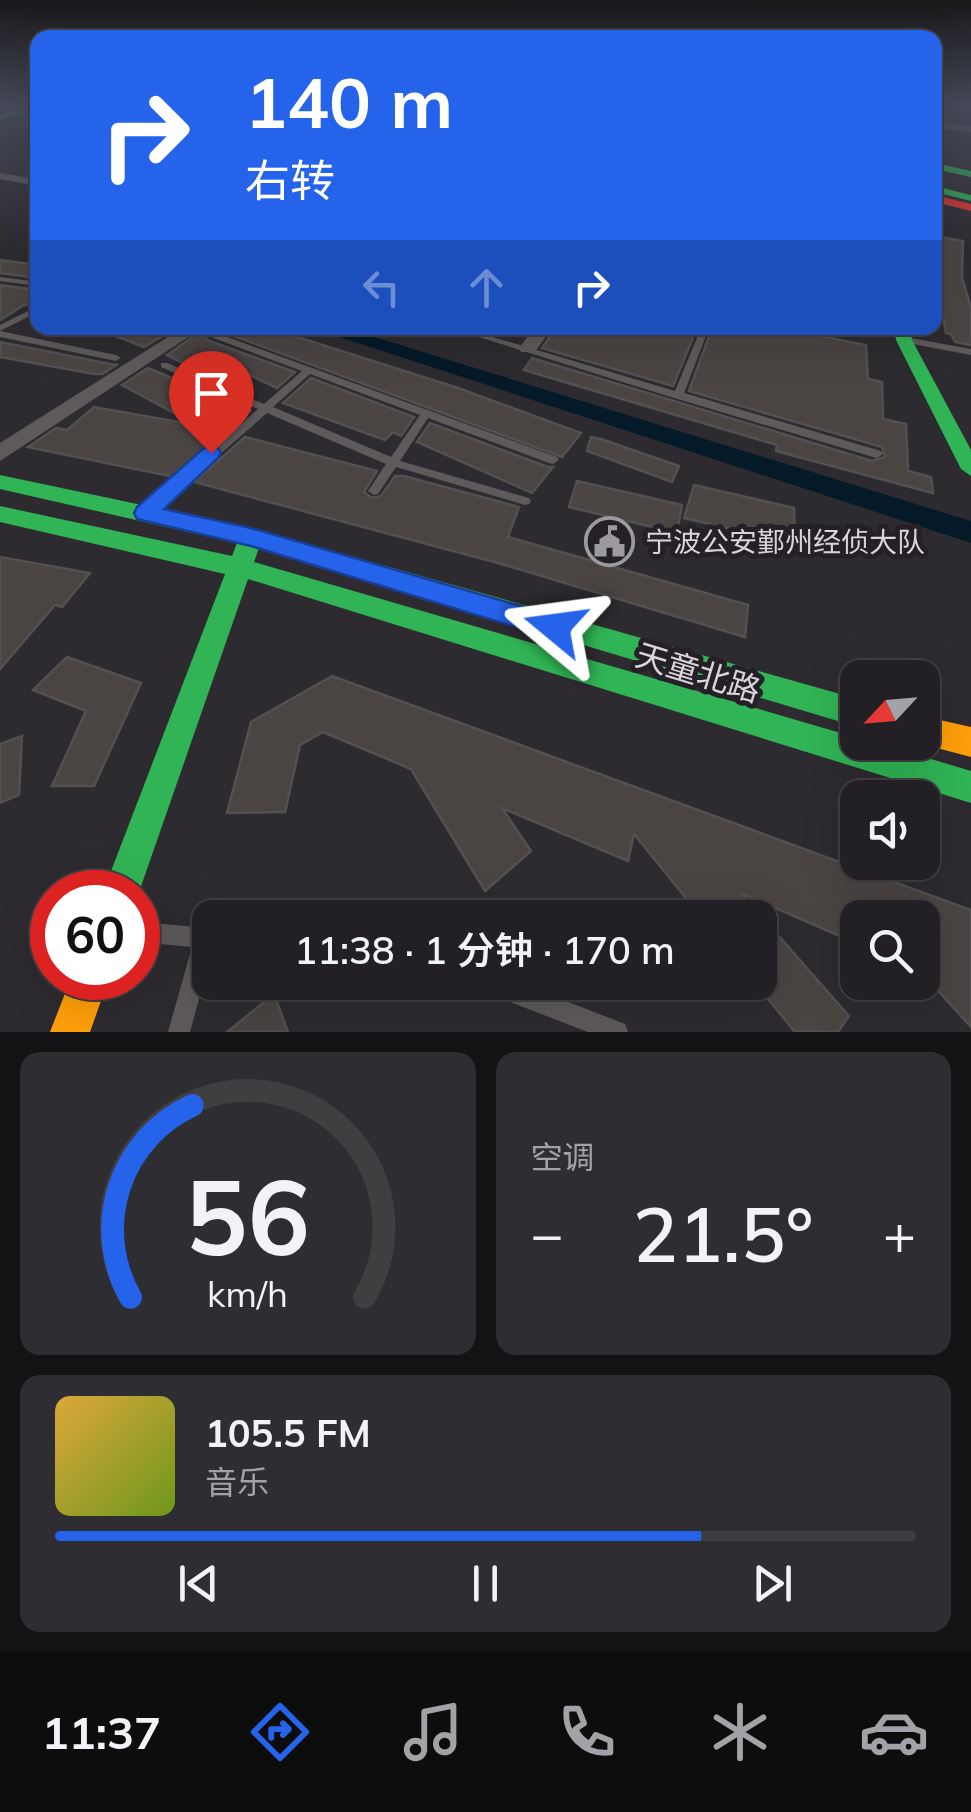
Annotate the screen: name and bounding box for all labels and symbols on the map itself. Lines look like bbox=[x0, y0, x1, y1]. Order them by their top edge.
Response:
pin bbox=[169, 351, 254, 454]
public building icon: 宁波公安鄞州经侦大队 bbox=[584, 516, 636, 568]
place label: 宁波公安鄞州经侦大队 bbox=[645, 524, 925, 559]
position arrow bbox=[503, 575, 607, 679]
street label: 天童北路 bbox=[631, 634, 765, 710]
north arrow bbox=[840, 660, 940, 760]
speed limit sign: 60 bbox=[30, 870, 160, 1000]

